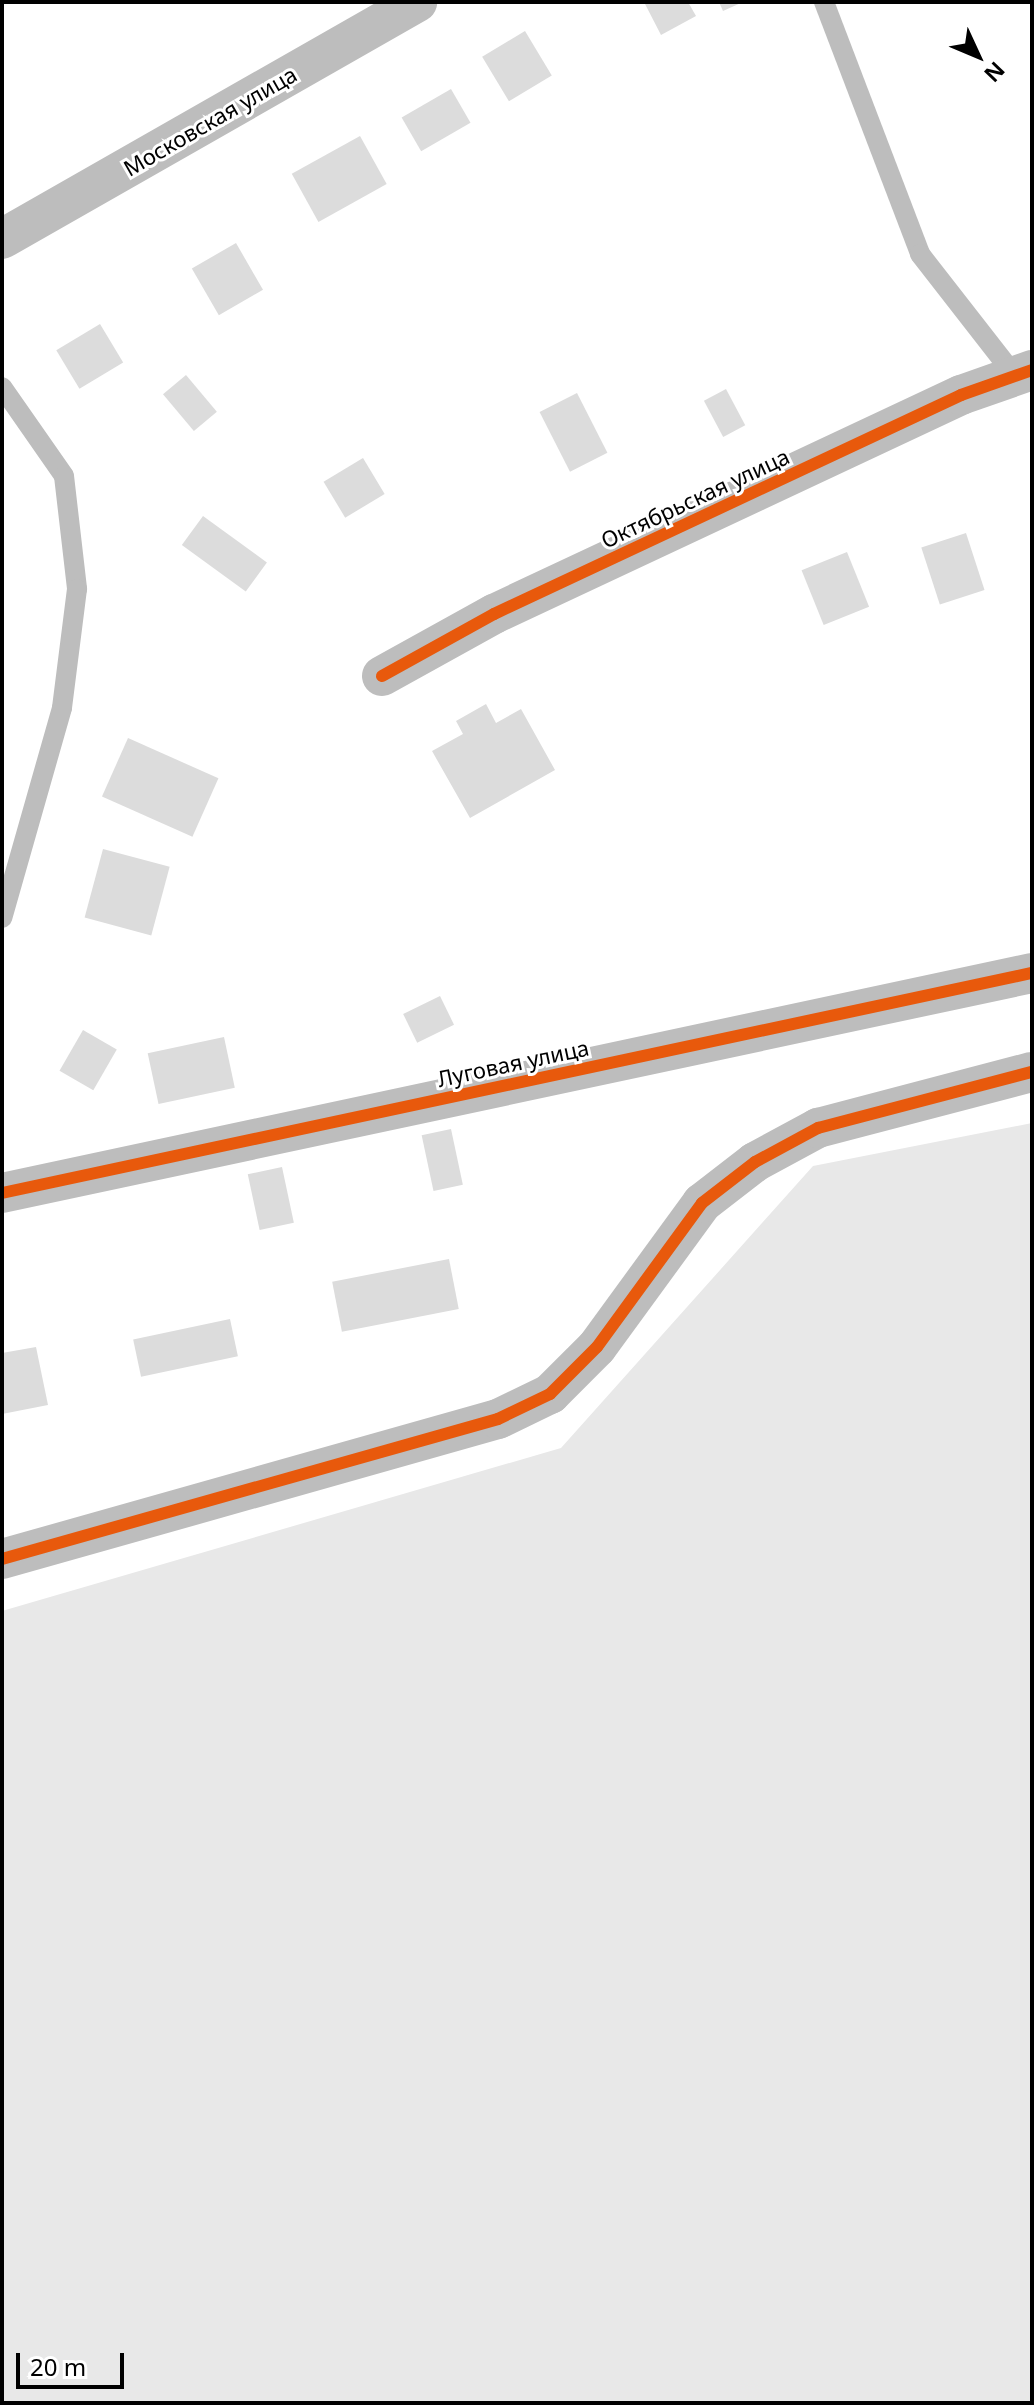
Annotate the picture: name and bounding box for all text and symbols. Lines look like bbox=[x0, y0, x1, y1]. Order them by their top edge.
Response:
north arrow bbox=[938, 16, 1018, 96]
text: N bbox=[978, 56, 1012, 90]
street label: Московская улица bbox=[119, 61, 301, 181]
street label: Октябрьская улица bbox=[597, 443, 793, 553]
street label: Луговая улица bbox=[435, 1034, 591, 1092]
scale bar bbox=[20, 2337, 128, 2387]
text: 20 m bbox=[30, 2350, 86, 2383]

